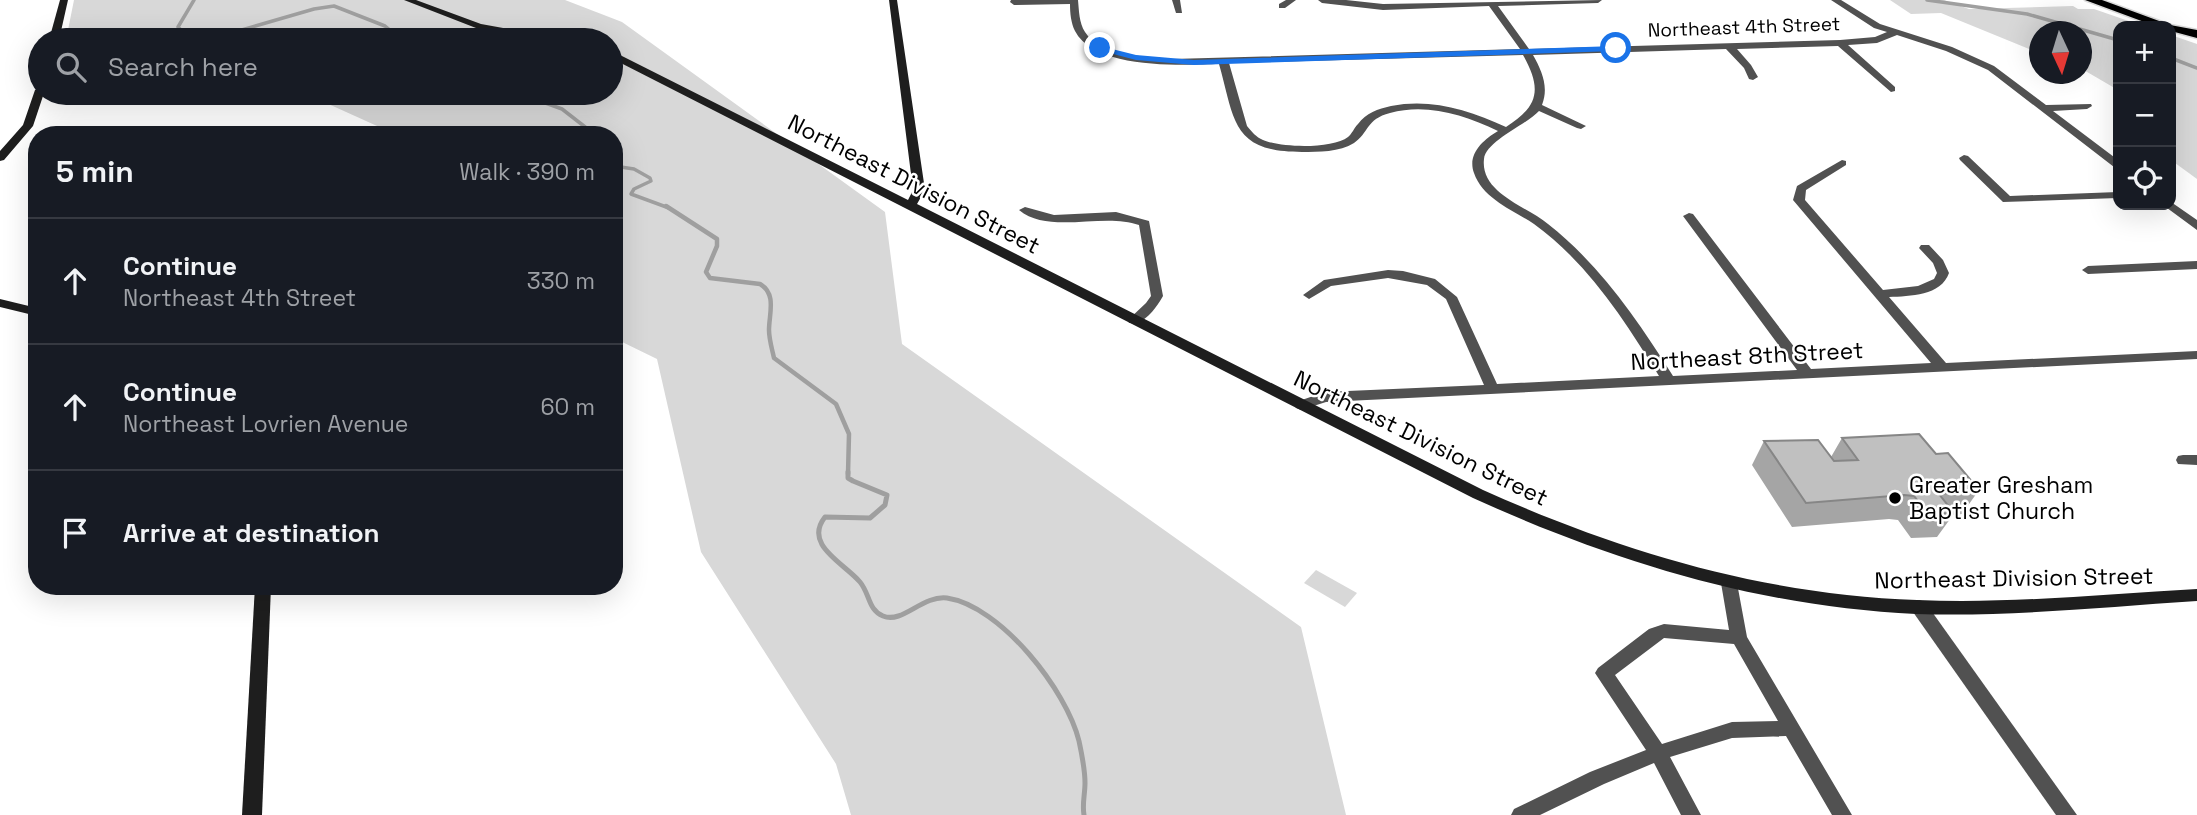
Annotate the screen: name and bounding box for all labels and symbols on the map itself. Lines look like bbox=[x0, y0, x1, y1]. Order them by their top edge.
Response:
street label: Northeast 4th Street bbox=[1647, 11, 1841, 43]
north arrow bbox=[2029, 21, 2092, 84]
route end bbox=[1084, 32, 1115, 63]
route start bbox=[1600, 32, 1631, 63]
street label: Northeast Division Street bbox=[783, 107, 1045, 261]
street label: Northeast 8th Street bbox=[1630, 335, 1864, 377]
street label: Northeast Division Street bbox=[1289, 363, 1553, 513]
place label: Greater Gresham Baptist Church bbox=[1909, 470, 2093, 526]
marker: Greater Gresham Baptist Church bbox=[1887, 490, 1903, 506]
street label: Northeast Division Street bbox=[1874, 561, 2154, 595]

